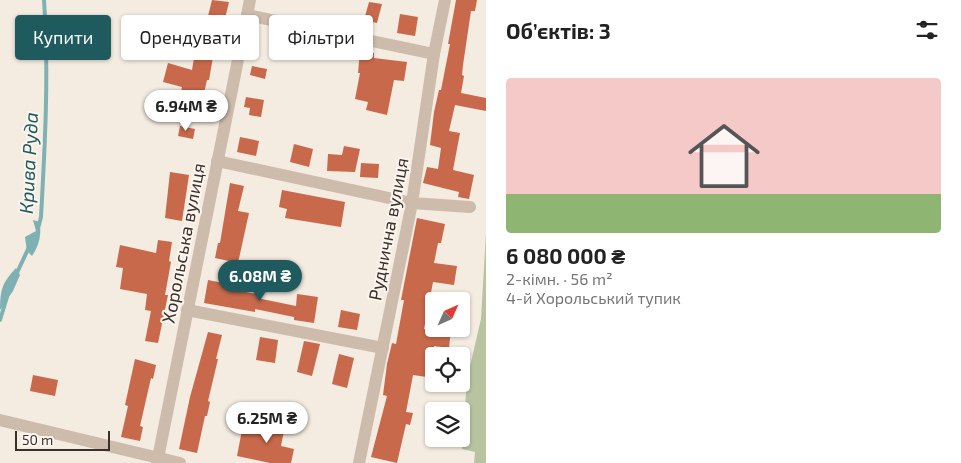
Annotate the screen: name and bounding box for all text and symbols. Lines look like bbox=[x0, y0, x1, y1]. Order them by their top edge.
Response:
chip: Купити bbox=[15, 15, 111, 60]
chip: Орендувати bbox=[121, 15, 259, 60]
chip: Фільтри bbox=[269, 15, 373, 60]
icon: filters bbox=[913, 16, 941, 44]
text: Об’єктів: 3 bbox=[506, 18, 611, 43]
pin: 6.94M ₴ bbox=[140, 90, 232, 132]
text: 6.94M ₴ bbox=[155, 96, 217, 115]
icon: home bbox=[679, 111, 769, 201]
water label: Крива Руда bbox=[14, 112, 42, 214]
street label: Руднична вулиця bbox=[363, 156, 413, 302]
street label: Хорольська вулиця bbox=[157, 161, 209, 325]
text: 6 080 000 ₴ bbox=[506, 243, 625, 268]
pin: 6.08M ₴ bbox=[214, 260, 306, 302]
text: 6.08M ₴ bbox=[229, 266, 291, 285]
text: 2-кімн. · 56 m² bbox=[506, 269, 613, 288]
text: 4-й Хорольський тупик bbox=[506, 288, 681, 307]
north arrow bbox=[425, 292, 470, 338]
map controls bbox=[425, 292, 470, 447]
button: locate bbox=[425, 347, 470, 392]
pin: 6.25M ₴ bbox=[221, 402, 313, 444]
button: layers bbox=[425, 402, 470, 447]
text: 6.25M ₴ bbox=[237, 408, 297, 427]
scale bar bbox=[15, 428, 110, 451]
text: 50 m bbox=[22, 431, 53, 448]

